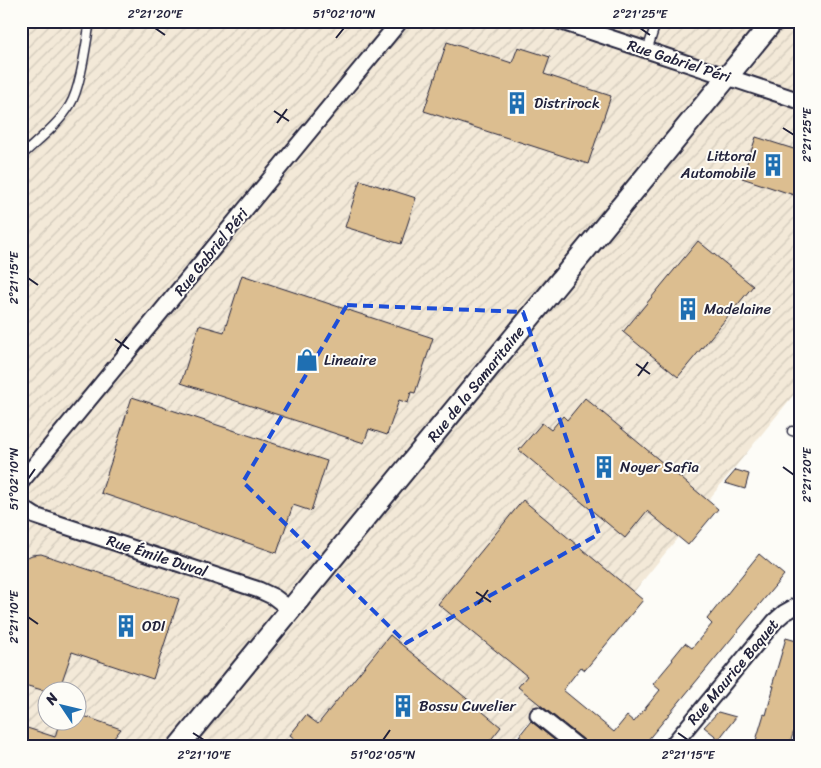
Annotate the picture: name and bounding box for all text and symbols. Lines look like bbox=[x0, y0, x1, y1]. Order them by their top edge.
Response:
text: 2°21'20"E bbox=[128, 3, 184, 25]
text: 51°02'10"N bbox=[313, 3, 376, 25]
text: 2°21'25"E bbox=[613, 3, 669, 25]
street label: Rue Gabriel Péri bbox=[624, 32, 735, 90]
building icon: Distrirock bbox=[504, 90, 530, 116]
place label: Distrirock bbox=[534, 90, 600, 116]
text: 2°21'25"E bbox=[796, 106, 818, 162]
place label: Littoral Automobile bbox=[680, 143, 757, 186]
building icon: Littoral Automobile bbox=[760, 152, 786, 178]
street label: Rue Gabriel Péri bbox=[167, 202, 255, 302]
text: 2°21'15"E bbox=[3, 250, 25, 304]
building icon: Madelaine bbox=[675, 296, 701, 322]
place label: Madelaine bbox=[704, 296, 771, 322]
street label: Rue de la Samaritaine bbox=[421, 320, 532, 448]
shop icon: Lineaire bbox=[294, 347, 320, 373]
place label: Lineaire bbox=[324, 347, 377, 373]
text: 2°21'20"E bbox=[796, 446, 818, 502]
text: 51°02'10"N bbox=[3, 447, 25, 510]
building icon: Noyer Safia bbox=[591, 454, 617, 480]
place label: Noyer Safia bbox=[620, 454, 700, 480]
street label: Rue Émile Duval bbox=[103, 528, 211, 585]
text: 2°21'10"E bbox=[3, 589, 25, 643]
building icon: ODI bbox=[113, 613, 139, 639]
place label: ODI bbox=[142, 613, 166, 639]
street label: Rue Maurice Baquet bbox=[681, 613, 786, 731]
north arrow bbox=[38, 680, 88, 730]
text: N bbox=[38, 687, 65, 711]
building icon: Bossu Cuvelier bbox=[390, 693, 416, 719]
place label: Bossu Cuvelier bbox=[419, 693, 517, 719]
text: 2°21'10"E bbox=[178, 744, 232, 766]
text: 51°02'05"N bbox=[351, 744, 416, 766]
text: 2°21'15"E bbox=[662, 744, 716, 766]

